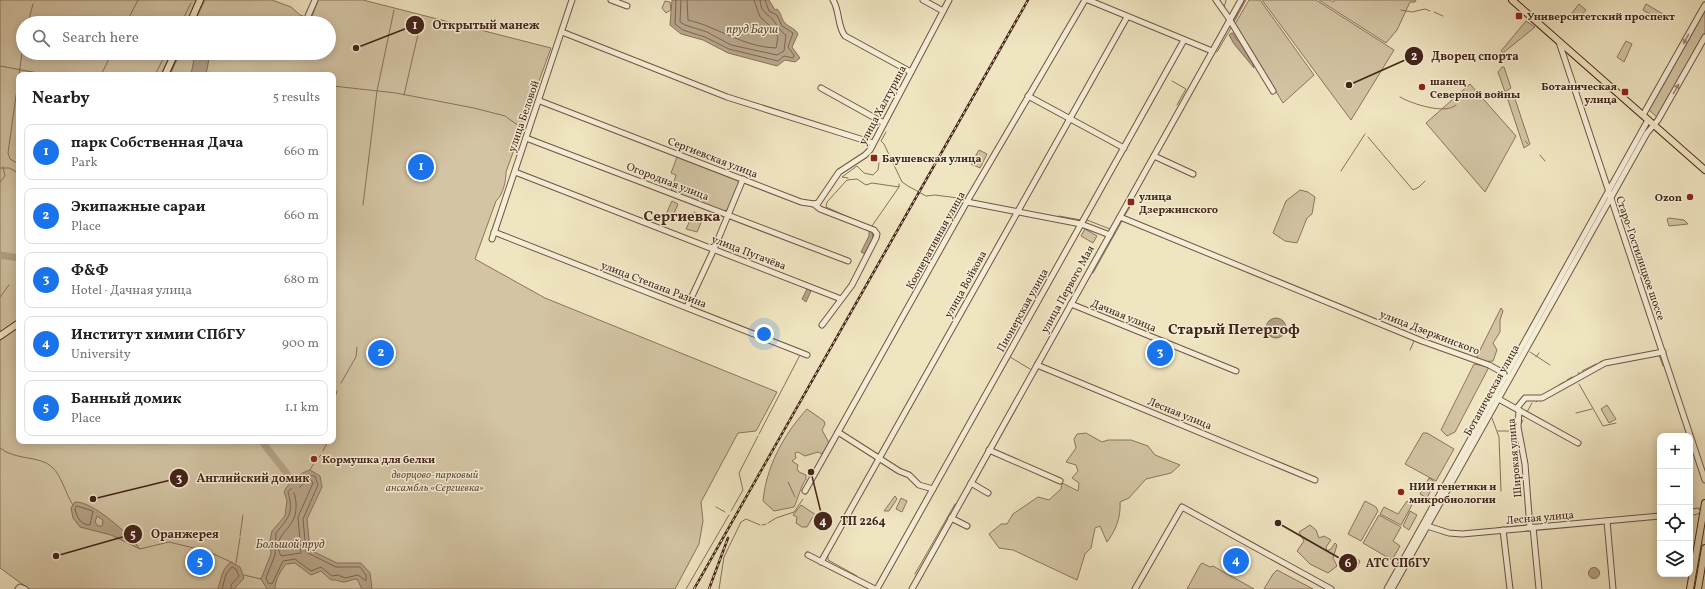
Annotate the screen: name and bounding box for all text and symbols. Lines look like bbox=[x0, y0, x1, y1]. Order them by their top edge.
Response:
place label: Университетский проспект bbox=[1527, 10, 1675, 25]
marker: Университетский проспект bbox=[1514, 11, 1524, 21]
callout: Открытый манеж bbox=[405, 13, 548, 37]
search box bbox=[16, 16, 336, 60]
text: 1 bbox=[413, 18, 418, 34]
text: Открытый манеж bbox=[433, 18, 540, 34]
water label: пруд Бауш bbox=[726, 22, 778, 38]
icon: search bbox=[30, 27, 52, 49]
text: Search here bbox=[62, 28, 139, 49]
one-way arrow bbox=[1683, 33, 1689, 45]
callout: Дворец спорта bbox=[1404, 44, 1527, 68]
text: 2 bbox=[1411, 49, 1417, 65]
text: Дворец спорта bbox=[1431, 49, 1519, 65]
street label: улица Халтурина bbox=[856, 63, 911, 148]
place label: шанец Северной войны bbox=[1430, 75, 1520, 103]
street label: улица Беловой bbox=[505, 78, 544, 154]
place label: Ботаническая улица bbox=[1541, 80, 1617, 108]
marker: шанец Северной войны bbox=[1417, 82, 1427, 92]
one-way arrow bbox=[1672, 83, 1679, 95]
text: Nearby bbox=[32, 87, 90, 110]
marker: Ботаническая улица bbox=[1620, 87, 1630, 97]
text: 5 results bbox=[273, 89, 320, 107]
text: парк Собственная Дача bbox=[71, 133, 244, 154]
street label: Сергиевская улица bbox=[665, 134, 760, 183]
text: 1 bbox=[43, 143, 49, 161]
text: 660 m bbox=[284, 143, 319, 161]
pin: 1 bbox=[408, 152, 434, 182]
place label: Баушевская улица bbox=[882, 152, 982, 167]
marker: Баушевская улица bbox=[869, 153, 879, 163]
text: Park bbox=[71, 154, 98, 172]
street label: Огородная улица bbox=[624, 160, 711, 205]
street label: Кооперативная улица bbox=[903, 189, 970, 292]
place label: улица Дзержинского bbox=[1139, 190, 1218, 218]
place label: Ozon bbox=[1655, 191, 1682, 206]
marker: Ozon bbox=[1685, 192, 1695, 202]
street label: Старо-Гостилицкое шоссе bbox=[1611, 194, 1668, 323]
text: Экипажные сараи bbox=[71, 197, 205, 218]
marker: улица Дзержинского bbox=[1126, 197, 1136, 207]
text: 2 bbox=[43, 207, 49, 225]
text: 660 m bbox=[284, 207, 319, 225]
district label: Сергиевка bbox=[644, 207, 720, 228]
text: Place bbox=[71, 218, 101, 236]
street label: улица Пугачёва bbox=[709, 232, 788, 275]
street label: улица Первого Мая bbox=[1038, 243, 1099, 336]
street label: улица Войкова bbox=[942, 248, 991, 321]
street label: улица Степана Разина bbox=[598, 258, 709, 313]
text: Ф&Ф bbox=[71, 261, 109, 282]
street label: Пионерская улица bbox=[994, 266, 1053, 355]
text: 3 bbox=[43, 271, 49, 289]
text: 680 m bbox=[284, 271, 319, 289]
text: Hotel · Дачная улица bbox=[71, 282, 192, 300]
street label: Дачная улица bbox=[1088, 296, 1159, 337]
street label: улица Дзержинского bbox=[1377, 307, 1482, 359]
district label: Старый Петергоф bbox=[1168, 320, 1300, 341]
your location bbox=[754, 324, 774, 344]
text: Институт химии СПбГУ bbox=[71, 325, 245, 346]
text: 4 bbox=[42, 335, 50, 353]
text: 900 m bbox=[282, 335, 319, 353]
pin: 2 bbox=[368, 338, 394, 368]
pin: 3 bbox=[1147, 338, 1173, 368]
street label: Ботаническая улица bbox=[1461, 342, 1524, 439]
text: University bbox=[71, 346, 131, 364]
text: Банный домик bbox=[71, 389, 181, 410]
street label: Лесная улица bbox=[1145, 395, 1214, 434]
text: 5 bbox=[43, 399, 49, 417]
text: 1.1 km bbox=[285, 399, 319, 417]
text: Place bbox=[71, 410, 101, 428]
street label: Широкая улица bbox=[1505, 417, 1526, 498]
map controls bbox=[1657, 433, 1693, 577]
button: + bbox=[1657, 433, 1693, 469]
place label: Кормушка для белки bbox=[322, 453, 435, 468]
marker: Кормушка для белки bbox=[309, 454, 319, 464]
callout: Английский домик bbox=[169, 466, 317, 490]
park label: дворцово-парковый ансамбль «Сергиевка» bbox=[386, 468, 484, 496]
button: − bbox=[1657, 469, 1693, 505]
text: 3 bbox=[176, 471, 182, 487]
text: Английский домик bbox=[197, 471, 309, 487]
place label: НИИ генетики и микробиологии bbox=[1409, 480, 1496, 508]
marker: НИИ генетики и микробиологии bbox=[1396, 487, 1406, 497]
button: locate bbox=[1657, 505, 1693, 541]
street label: Лесная улица bbox=[1506, 508, 1575, 529]
callout: ТП 2264 bbox=[813, 509, 894, 533]
text: 4 bbox=[819, 514, 827, 530]
text: ТП 2264 bbox=[840, 514, 886, 530]
callout: Оранжерея bbox=[123, 522, 227, 546]
text: 5 bbox=[130, 527, 136, 543]
text: Оранжерея bbox=[151, 527, 219, 543]
water label: Большой пруд bbox=[256, 537, 325, 553]
button: layers bbox=[1657, 541, 1693, 577]
pin: 4 bbox=[1223, 546, 1249, 576]
pin: 5 bbox=[187, 547, 213, 577]
callout: АТС СПбГУ bbox=[1338, 551, 1439, 575]
text: 6 bbox=[1345, 556, 1352, 572]
text: АТС СПбГУ bbox=[1366, 556, 1430, 572]

